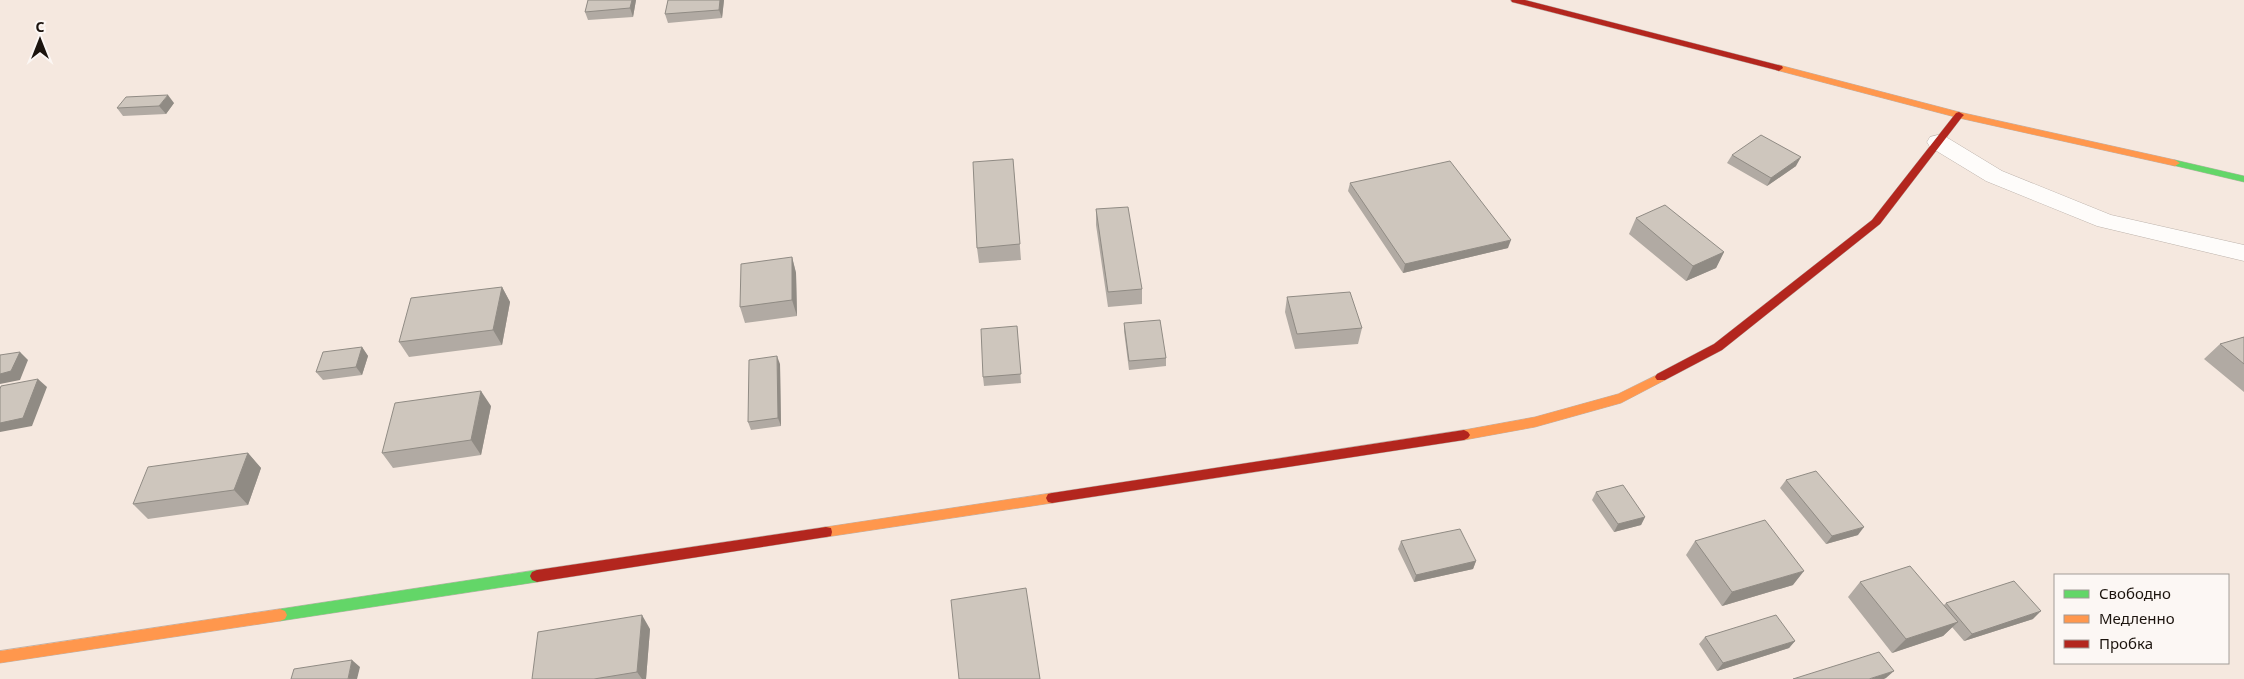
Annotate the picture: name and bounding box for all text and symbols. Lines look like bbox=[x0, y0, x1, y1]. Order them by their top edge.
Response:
north arrow bbox=[15, 15, 65, 65]
text: С bbox=[35, 17, 45, 36]
legend bbox=[2054, 574, 2229, 664]
text: Свободно bbox=[2099, 583, 2171, 603]
text: Медленно bbox=[2099, 608, 2175, 628]
text: Пробка bbox=[2099, 633, 2153, 653]

